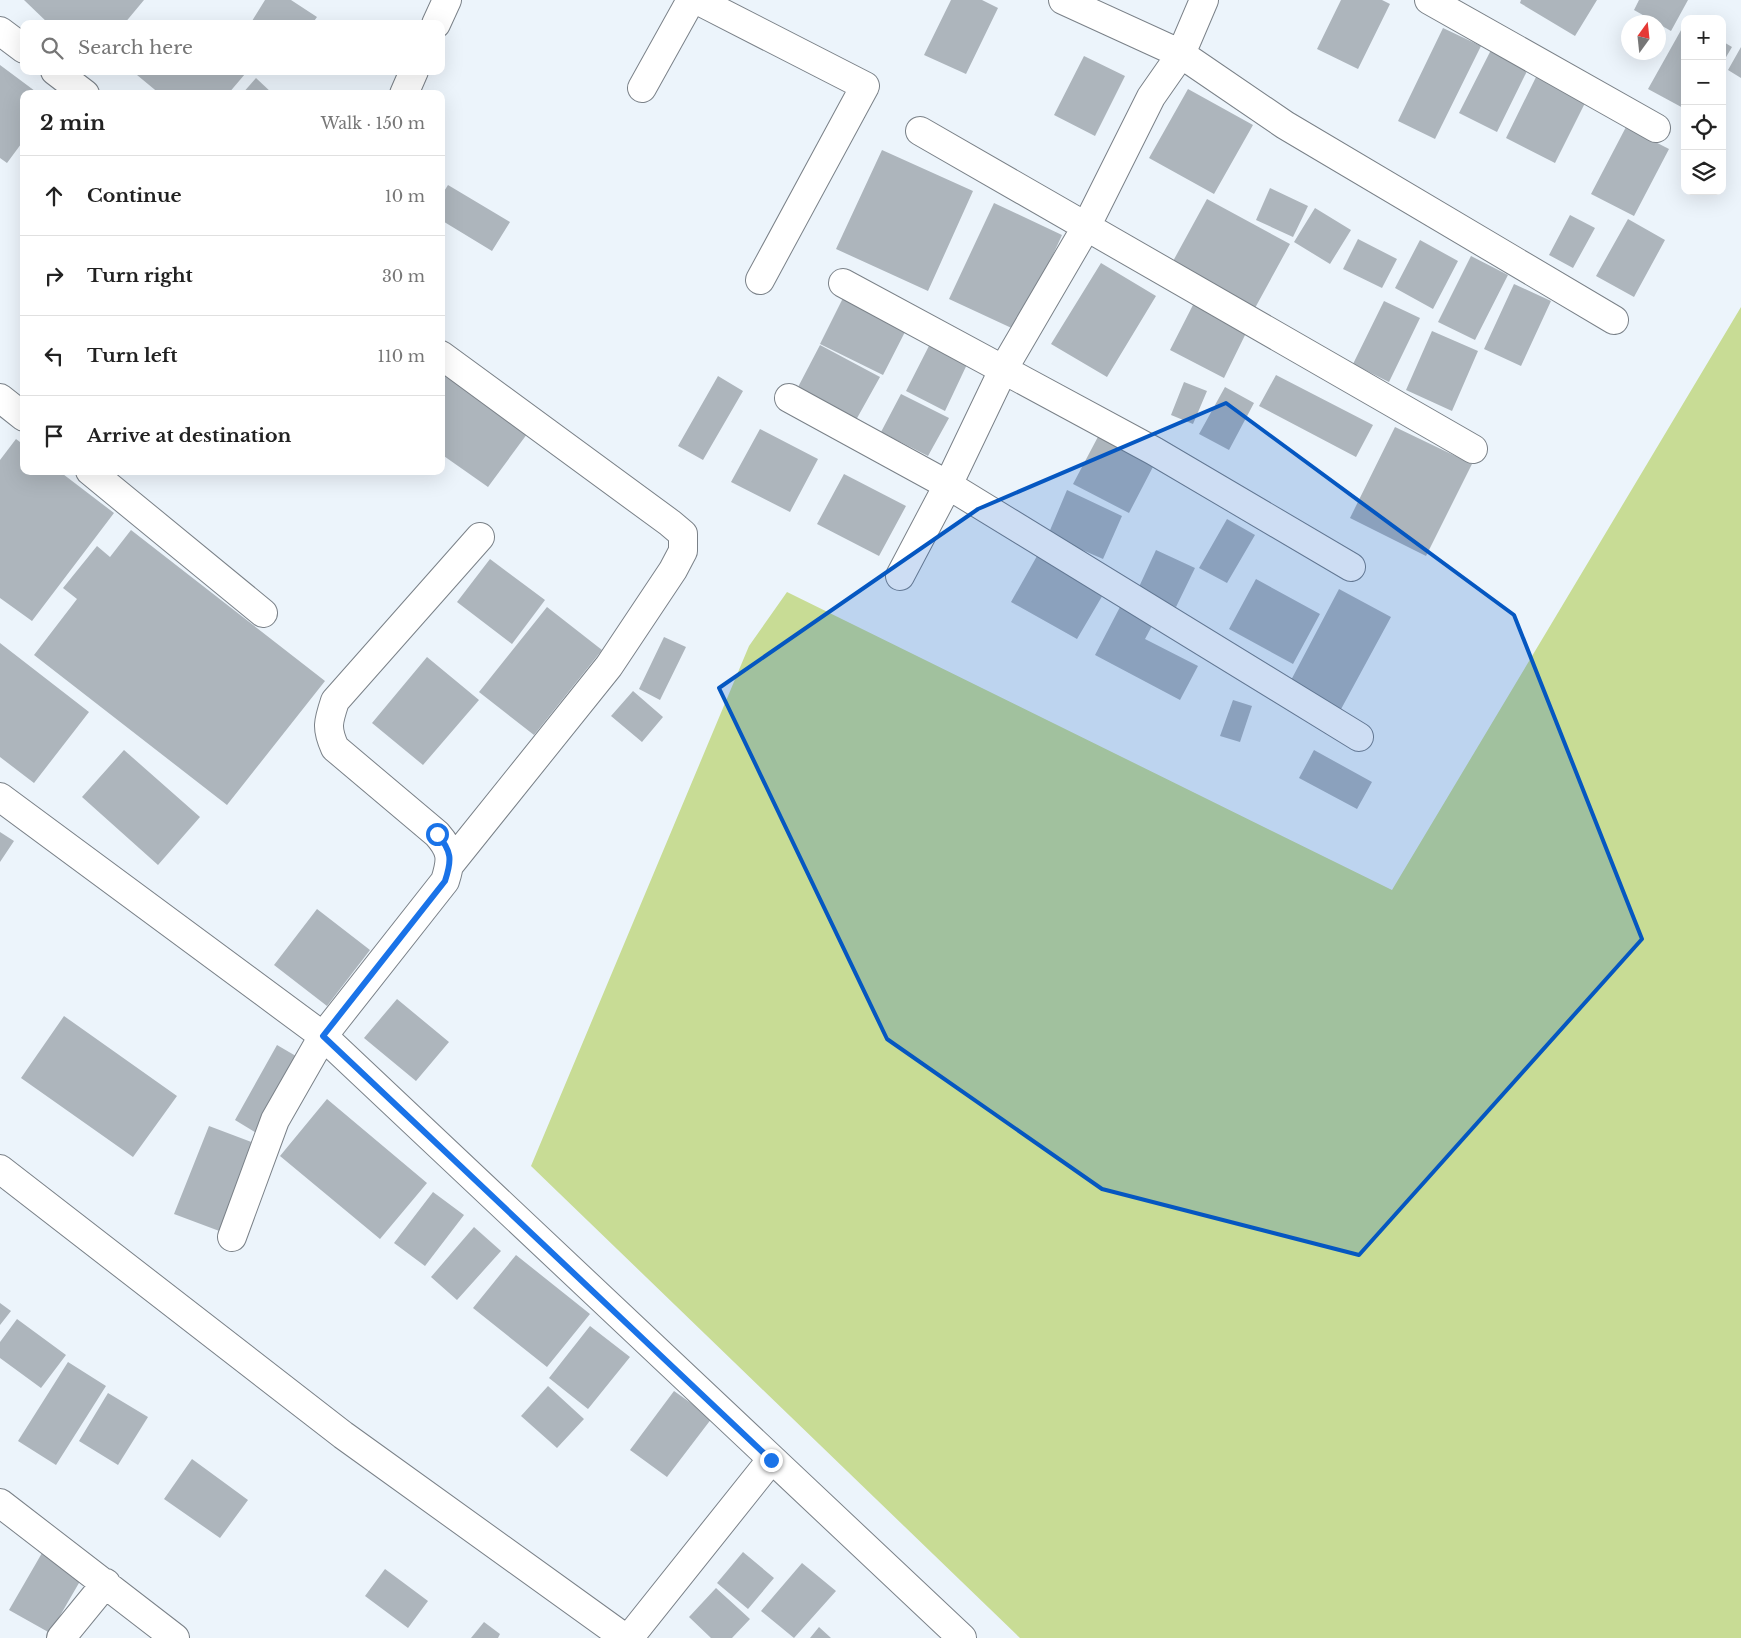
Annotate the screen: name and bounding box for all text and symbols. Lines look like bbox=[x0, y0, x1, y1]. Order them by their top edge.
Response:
north arrow bbox=[1621, 15, 1666, 60]
map controls bbox=[1681, 15, 1726, 195]
button: + bbox=[1681, 15, 1726, 60]
search box bbox=[20, 20, 445, 75]
icon: search bbox=[38, 34, 66, 62]
text: Search here bbox=[78, 36, 193, 59]
button: − bbox=[1681, 60, 1726, 105]
button: locate bbox=[1681, 105, 1726, 150]
text: 2 min bbox=[40, 110, 105, 136]
text: Walk · 150 m bbox=[321, 113, 425, 133]
button: layers bbox=[1681, 150, 1726, 195]
icon: ahead bbox=[40, 182, 68, 210]
text: Continue bbox=[87, 184, 182, 207]
text: 10 m bbox=[385, 186, 425, 206]
icon: right bbox=[40, 262, 68, 290]
text: Turn right bbox=[87, 264, 193, 287]
text: 30 m bbox=[382, 266, 425, 286]
icon: left bbox=[40, 342, 68, 370]
text: Turn left bbox=[87, 344, 178, 367]
text: 110 m bbox=[378, 346, 425, 366]
icon: arrive bbox=[40, 422, 68, 450]
text: Arrive at destination bbox=[87, 424, 291, 447]
route start bbox=[426, 823, 449, 846]
route end bbox=[760, 1449, 783, 1472]

